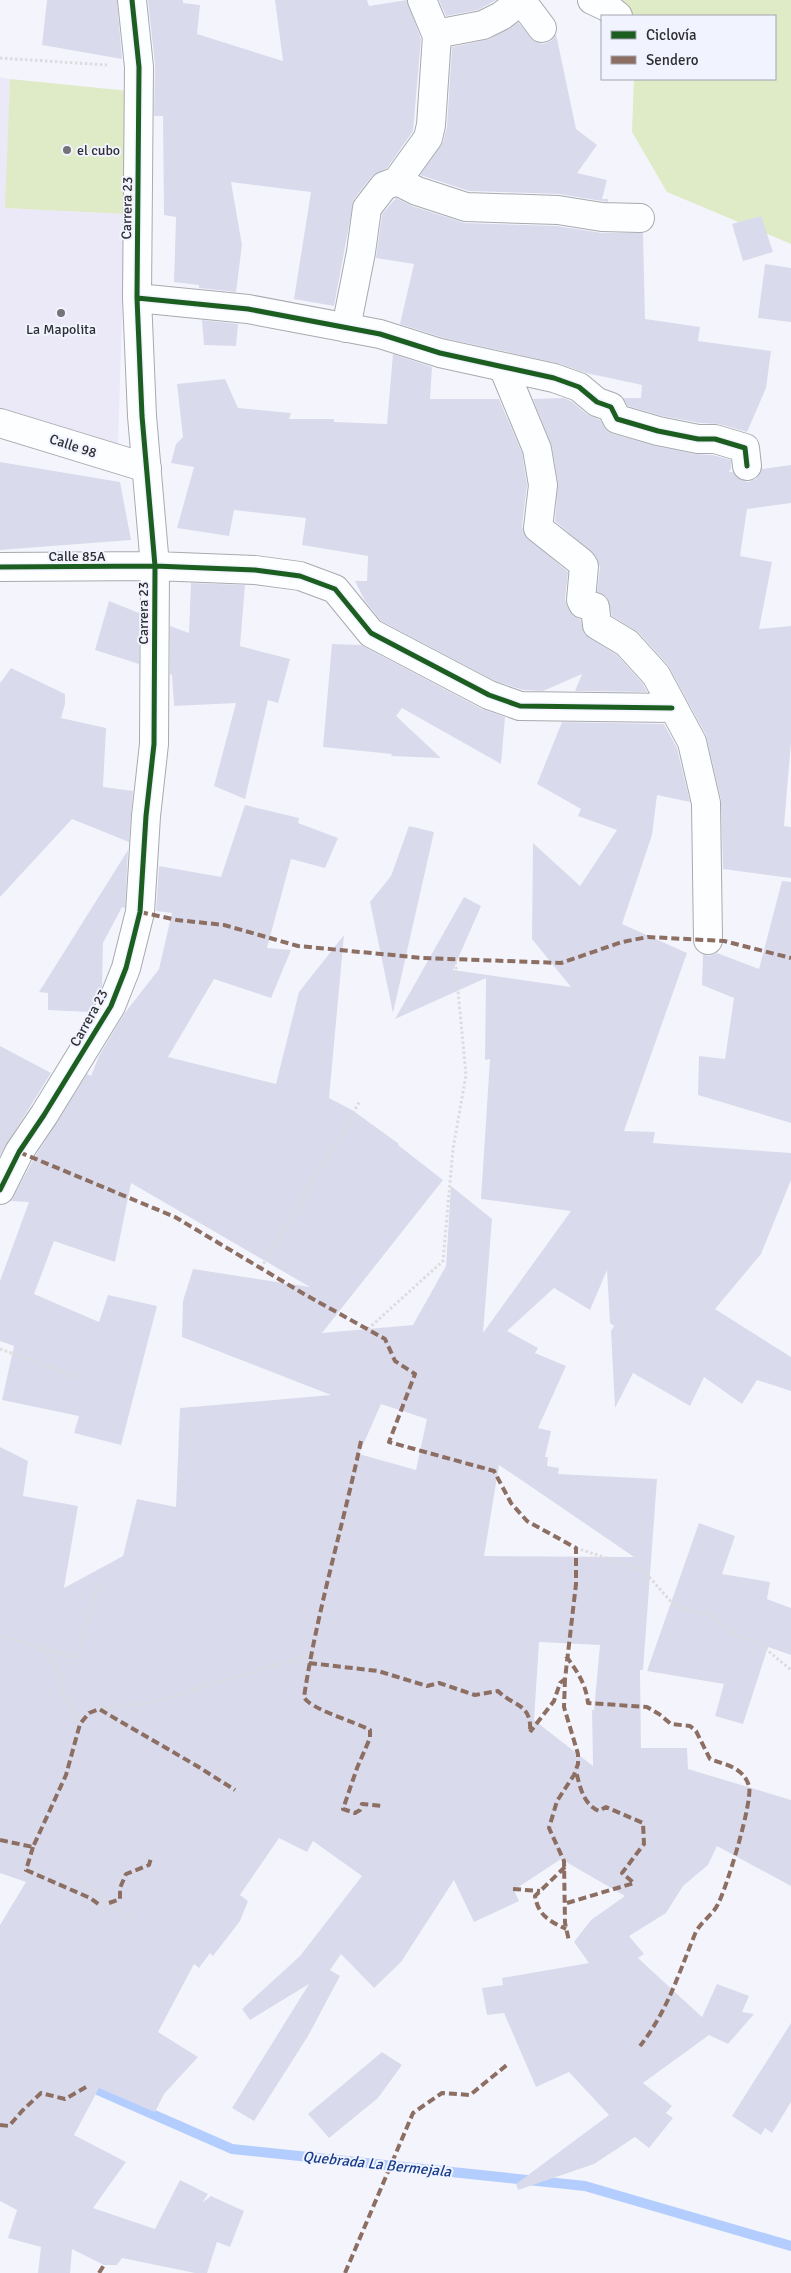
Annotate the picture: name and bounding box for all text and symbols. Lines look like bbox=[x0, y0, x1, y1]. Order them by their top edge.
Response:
legend bbox=[601, 15, 776, 80]
text: Ciclovía bbox=[646, 26, 697, 44]
text: Sendero bbox=[646, 51, 699, 69]
place label: el cubo bbox=[77, 142, 120, 159]
marker: el cubo bbox=[61, 144, 73, 156]
street label: Carrera 23 bbox=[118, 176, 136, 240]
marker: La Mapolita bbox=[55, 307, 67, 319]
place label: La Mapolita bbox=[26, 321, 96, 338]
street label: Calle 98 bbox=[47, 430, 99, 462]
street label: Calle 85A bbox=[48, 548, 106, 565]
street label: Carrera 23 bbox=[135, 582, 152, 644]
street label: Carrera 23 bbox=[66, 986, 112, 1050]
water label: Quebrada La Bermejala bbox=[302, 2147, 452, 2181]

